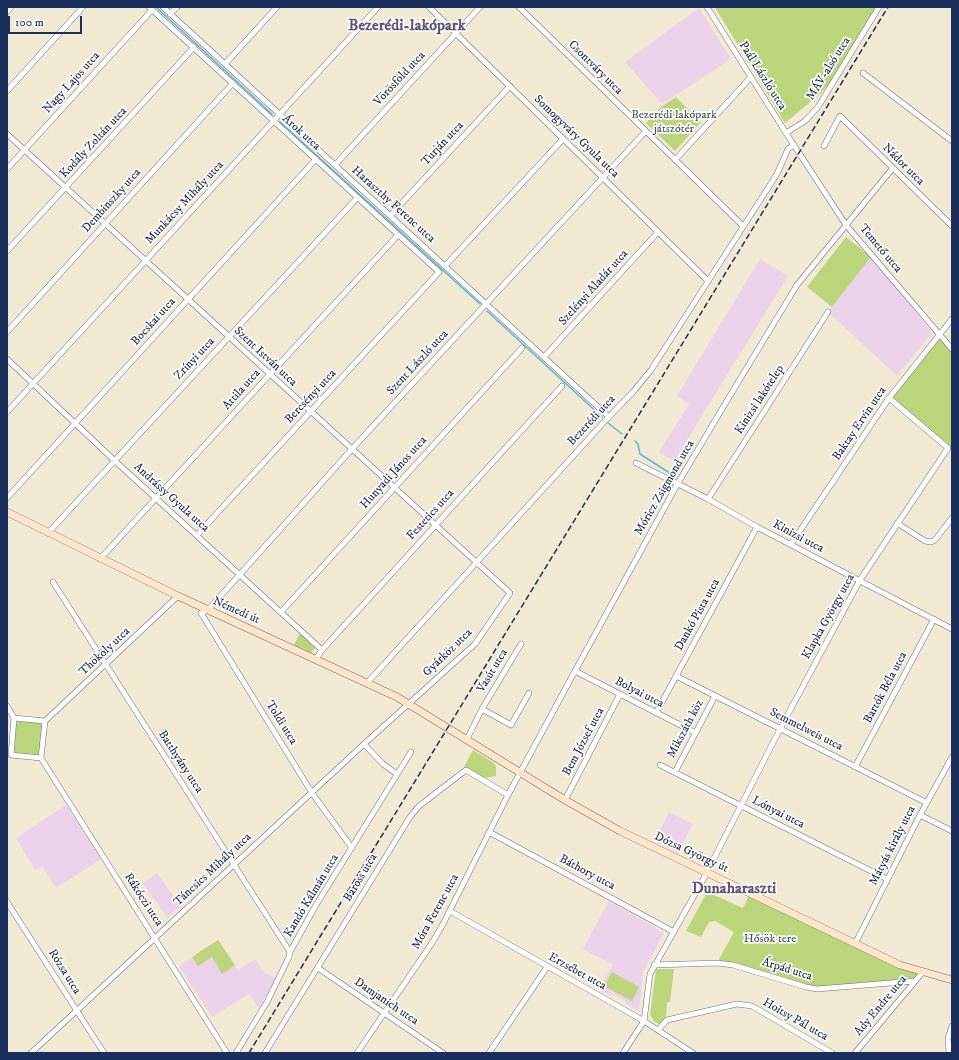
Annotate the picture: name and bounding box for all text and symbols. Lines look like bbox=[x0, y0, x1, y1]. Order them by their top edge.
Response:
scale bar bbox=[10, 8, 84, 34]
text: 100 m bbox=[15, 15, 44, 30]
district label: Bezerédi-lakópark bbox=[348, 17, 466, 37]
street label: MÁV-alsó utca bbox=[804, 35, 854, 103]
street label: Csontváry utca bbox=[565, 38, 625, 98]
street label: Paál László utca bbox=[735, 39, 789, 113]
street label: Nagy Lajos utca bbox=[41, 49, 103, 117]
street label: Vörösföld utca bbox=[371, 49, 429, 109]
street label: Somogyváry Gyula utca bbox=[530, 93, 622, 181]
street label: Kodály Zoltán utca bbox=[57, 105, 131, 181]
park label: Bezerédi lakópark játszótér bbox=[631, 109, 717, 137]
street label: Árok utca bbox=[279, 112, 323, 154]
street label: Turján utca bbox=[419, 119, 467, 169]
street label: Nádor utca bbox=[879, 141, 927, 189]
street label: Munkácsy Mihály utca bbox=[143, 158, 227, 248]
street label: Haraszthy Ferenc utca bbox=[348, 164, 438, 246]
street label: Dembinszky utca bbox=[79, 166, 145, 236]
street label: Temető utca bbox=[856, 222, 904, 276]
street label: Szelényi Aladár utca bbox=[556, 247, 632, 329]
street label: Bocskai utca bbox=[129, 295, 179, 349]
street label: Szent István utca bbox=[230, 324, 300, 390]
street label: Szent László utca bbox=[384, 327, 452, 399]
street label: Zrínyi utca bbox=[172, 335, 218, 383]
street label: Kinizsi lakótelep bbox=[732, 363, 788, 437]
street label: Attila utca bbox=[220, 367, 264, 413]
street label: Bercsényi utca bbox=[282, 367, 340, 427]
street label: Baktay Ervin utca bbox=[830, 384, 890, 464]
street label: Bezerédi utca bbox=[565, 393, 619, 449]
street label: Hunyadi János utca bbox=[358, 434, 430, 512]
street label: Móricz Zsigmond utca bbox=[632, 438, 698, 538]
street label: Andrássy Gyula utca bbox=[130, 460, 212, 536]
street label: Festetics utca bbox=[404, 487, 458, 543]
street label: Kinizsi utca bbox=[770, 518, 826, 556]
street label: Klapka György utca bbox=[800, 572, 858, 662]
street label: Dankó Pista utca bbox=[672, 577, 724, 653]
street label: Némedi út bbox=[210, 594, 262, 628]
street label: Thököly utca bbox=[77, 625, 133, 679]
street label: Gyárköz utca bbox=[420, 626, 476, 680]
street label: Vasút utca bbox=[474, 647, 512, 695]
street label: Bartók Béla utca bbox=[861, 650, 911, 726]
street label: Bolyai utca bbox=[612, 675, 666, 711]
street label: Mikszáth köz bbox=[665, 697, 707, 761]
street label: Toldi utca bbox=[262, 699, 300, 747]
street label: Semmelweis utca bbox=[767, 705, 845, 755]
street label: Bem József utca bbox=[560, 706, 608, 778]
street label: Batthyány utca bbox=[154, 728, 206, 796]
street label: Lónyai utca bbox=[749, 794, 807, 832]
street label: Mátyás király utca bbox=[867, 804, 919, 888]
street label: Táncsics Mihály utca bbox=[171, 830, 255, 910]
street label: Dózsa György út bbox=[652, 830, 730, 876]
street label: Baross utca bbox=[341, 851, 381, 905]
street label: Kandó Kálmán utca bbox=[282, 852, 342, 940]
street label: Báthory utca bbox=[557, 852, 617, 894]
street label: Rákóczi utca bbox=[120, 871, 166, 929]
street label: Móra Ferenc utca bbox=[409, 872, 463, 952]
district label: Dunaharaszti bbox=[692, 880, 776, 900]
park label: Hősök tere bbox=[744, 933, 796, 947]
street label: Rózsa utca bbox=[45, 947, 83, 997]
street label: Erzsébet utca bbox=[546, 950, 608, 994]
street label: Árpád utca bbox=[760, 956, 814, 984]
street label: Ady Endre utca bbox=[852, 973, 910, 1039]
street label: Damjanich utca bbox=[351, 975, 421, 1029]
street label: Hoitsy Pál utca bbox=[760, 996, 830, 1044]

